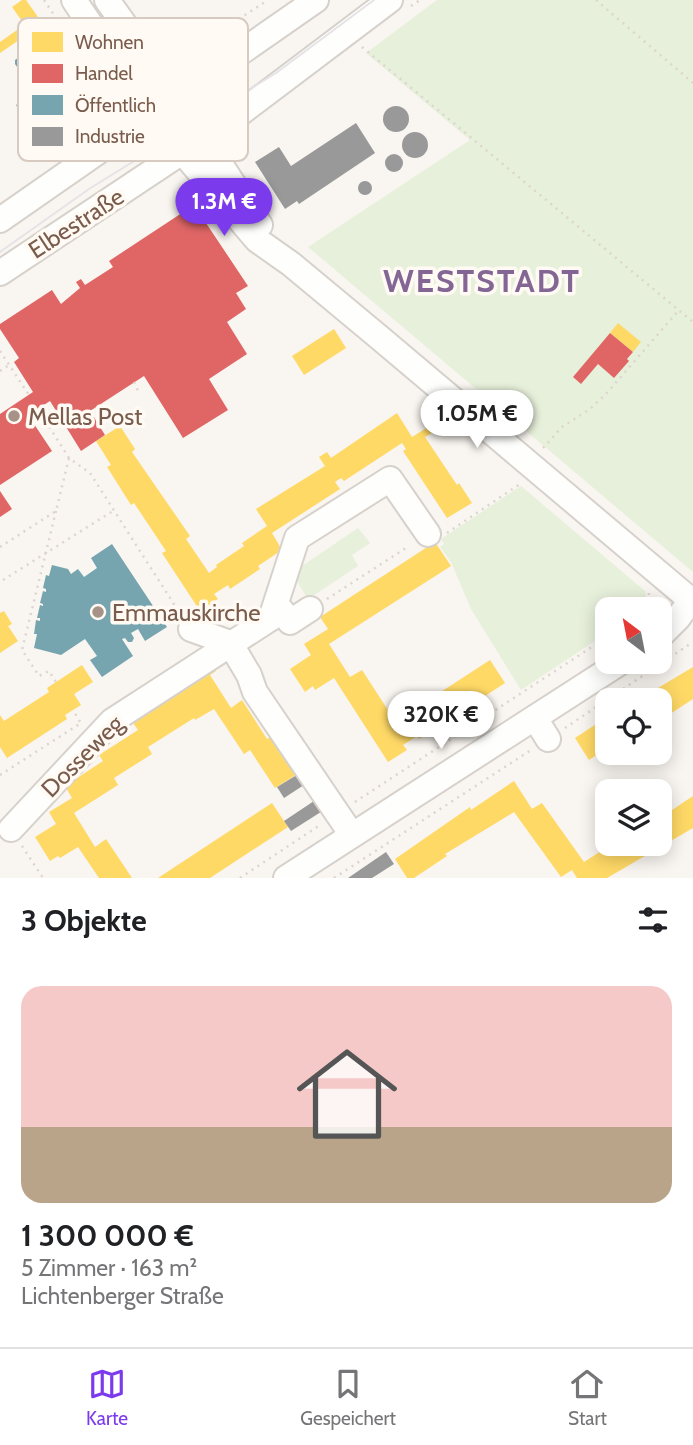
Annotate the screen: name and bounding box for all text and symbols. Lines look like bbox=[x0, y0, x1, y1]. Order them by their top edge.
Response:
legend bbox=[18, 18, 248, 161]
text: Wohnen bbox=[75, 31, 144, 54]
text: Handel bbox=[75, 62, 133, 85]
text: Öffentlich bbox=[75, 94, 156, 117]
text: Industrie bbox=[75, 125, 145, 148]
pin: 1.3M € bbox=[167, 178, 281, 238]
street label: Elbestraße bbox=[23, 182, 129, 264]
text: 1.3M € bbox=[191, 187, 257, 215]
district label: WESTSTADT bbox=[383, 261, 581, 300]
pin: 1.05M € bbox=[412, 391, 542, 450]
text: 1.05M € bbox=[436, 399, 518, 427]
place label: Mellas Post bbox=[28, 402, 142, 431]
marker: Mellas Post bbox=[6, 408, 22, 424]
north arrow bbox=[595, 597, 672, 674]
map controls bbox=[595, 597, 672, 856]
place label: Emmauskirche bbox=[112, 598, 261, 627]
marker: Emmauskirche bbox=[90, 604, 106, 620]
button: locate bbox=[595, 688, 672, 765]
pin: 320K € bbox=[384, 692, 498, 751]
text: 320K € bbox=[403, 700, 479, 728]
street label: Dosseweg bbox=[35, 708, 130, 803]
button: layers bbox=[595, 779, 672, 856]
icon: filters bbox=[634, 901, 672, 939]
text: 3 Objekte bbox=[21, 902, 147, 939]
icon: home bbox=[284, 1031, 410, 1157]
text: 1 300 000 € bbox=[21, 1217, 194, 1254]
text: 5 Zimmer · 163 m² bbox=[21, 1254, 197, 1282]
text: Lichtenberger Straße bbox=[21, 1282, 224, 1310]
tab: Karte bbox=[86, 1365, 128, 1430]
tab: Gespeichert bbox=[300, 1365, 396, 1430]
tab: Start bbox=[568, 1365, 607, 1430]

